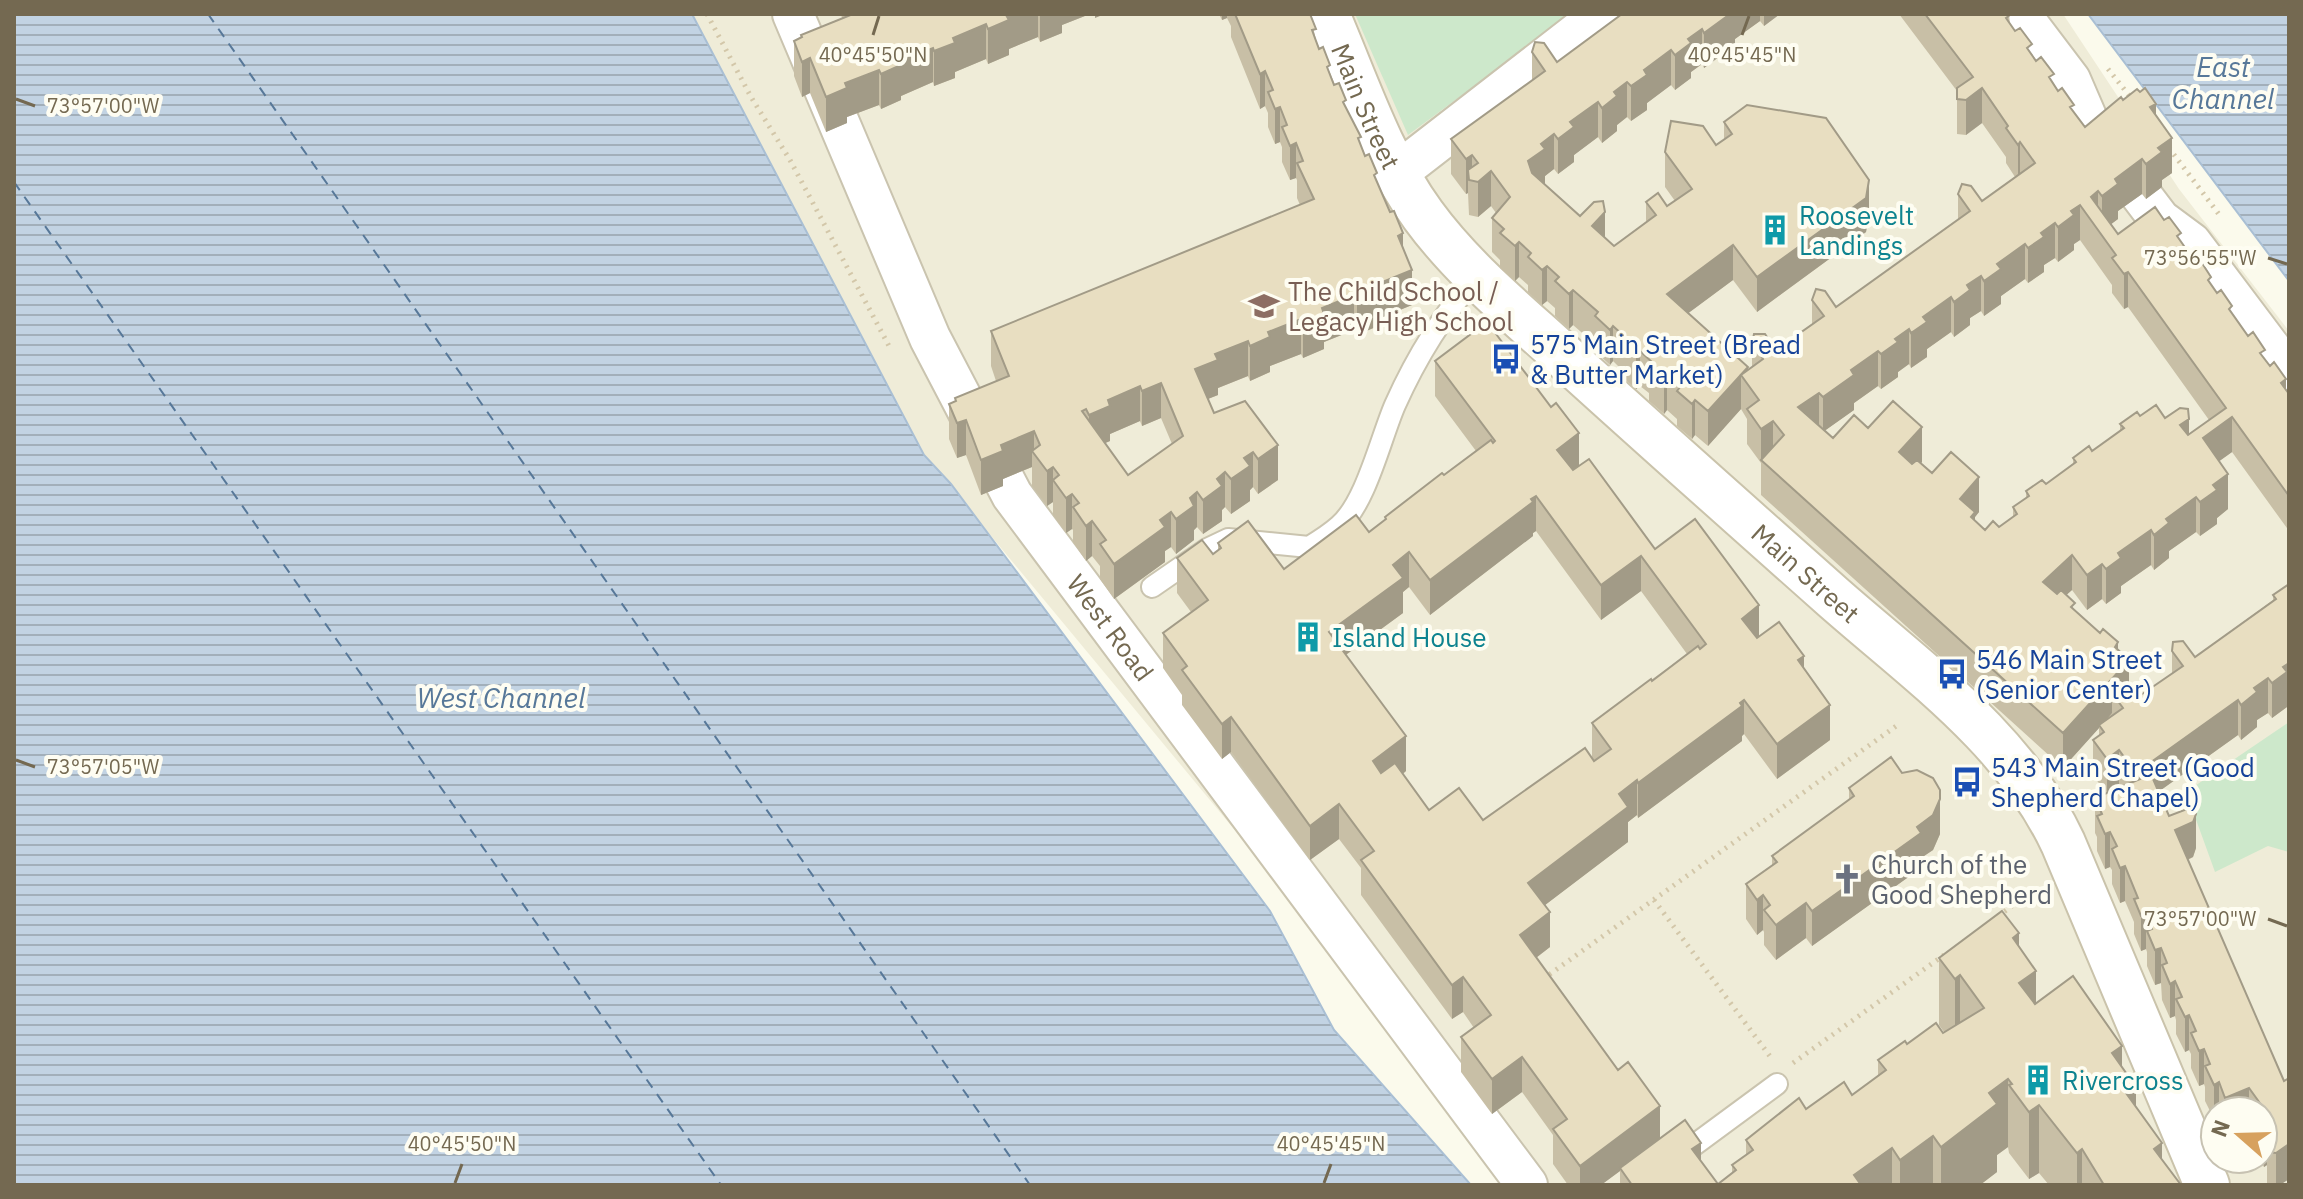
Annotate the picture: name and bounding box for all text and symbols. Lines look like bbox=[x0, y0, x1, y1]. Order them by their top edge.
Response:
street label: Main Street bbox=[1324, 38, 1408, 175]
text: 40°45'50"N bbox=[819, 41, 927, 68]
text: 40°45'45"N bbox=[1688, 41, 1796, 68]
water label: East Channel bbox=[2172, 48, 2275, 117]
text: 73°57'00"W bbox=[47, 92, 160, 119]
place label: Roosevelt Landings bbox=[1799, 198, 1914, 262]
building icon: Roosevelt Landings bbox=[1758, 213, 1792, 247]
text: 73°56'55"W bbox=[2144, 244, 2257, 271]
place label: The Child School / Legacy High School bbox=[1288, 274, 1513, 338]
school or university icon: The Child School / Legacy High School bbox=[1247, 289, 1281, 323]
place label: 575 Main Street (Bread & Butter Market) bbox=[1530, 327, 1801, 391]
bus stop icon: 575 Main Street (Bread & Butter Market) bbox=[1489, 342, 1523, 376]
street label: Main Street bbox=[1745, 516, 1867, 630]
street label: West Road bbox=[1060, 567, 1162, 687]
building icon: Island House bbox=[1291, 620, 1325, 654]
place label: Island House bbox=[1332, 620, 1487, 654]
place label: 546 Main Street (Senior Center) bbox=[1976, 642, 2163, 706]
bus stop icon: 546 Main Street (Senior Center) bbox=[1935, 657, 1969, 691]
water label: West Channel bbox=[417, 679, 586, 716]
place label: 543 Main Street (Good Shepherd Chapel) bbox=[1991, 750, 2255, 814]
text: 73°57'05"W bbox=[47, 753, 160, 780]
bus stop icon: 543 Main Street (Good Shepherd Chapel) bbox=[1950, 765, 1984, 799]
place label: Church of the Good Shepherd bbox=[1871, 847, 2052, 911]
church icon: Church of the Good Shepherd bbox=[1830, 862, 1864, 896]
text: 73°57'00"W bbox=[2144, 905, 2257, 932]
building icon: Rivercross bbox=[2021, 1063, 2055, 1097]
place label: Rivercross bbox=[2062, 1063, 2184, 1097]
north arrow bbox=[2199, 1095, 2279, 1175]
text: N bbox=[2203, 1116, 2236, 1140]
text: 40°45'50"N bbox=[408, 1130, 516, 1157]
text: 40°45'45"N bbox=[1277, 1130, 1385, 1157]

